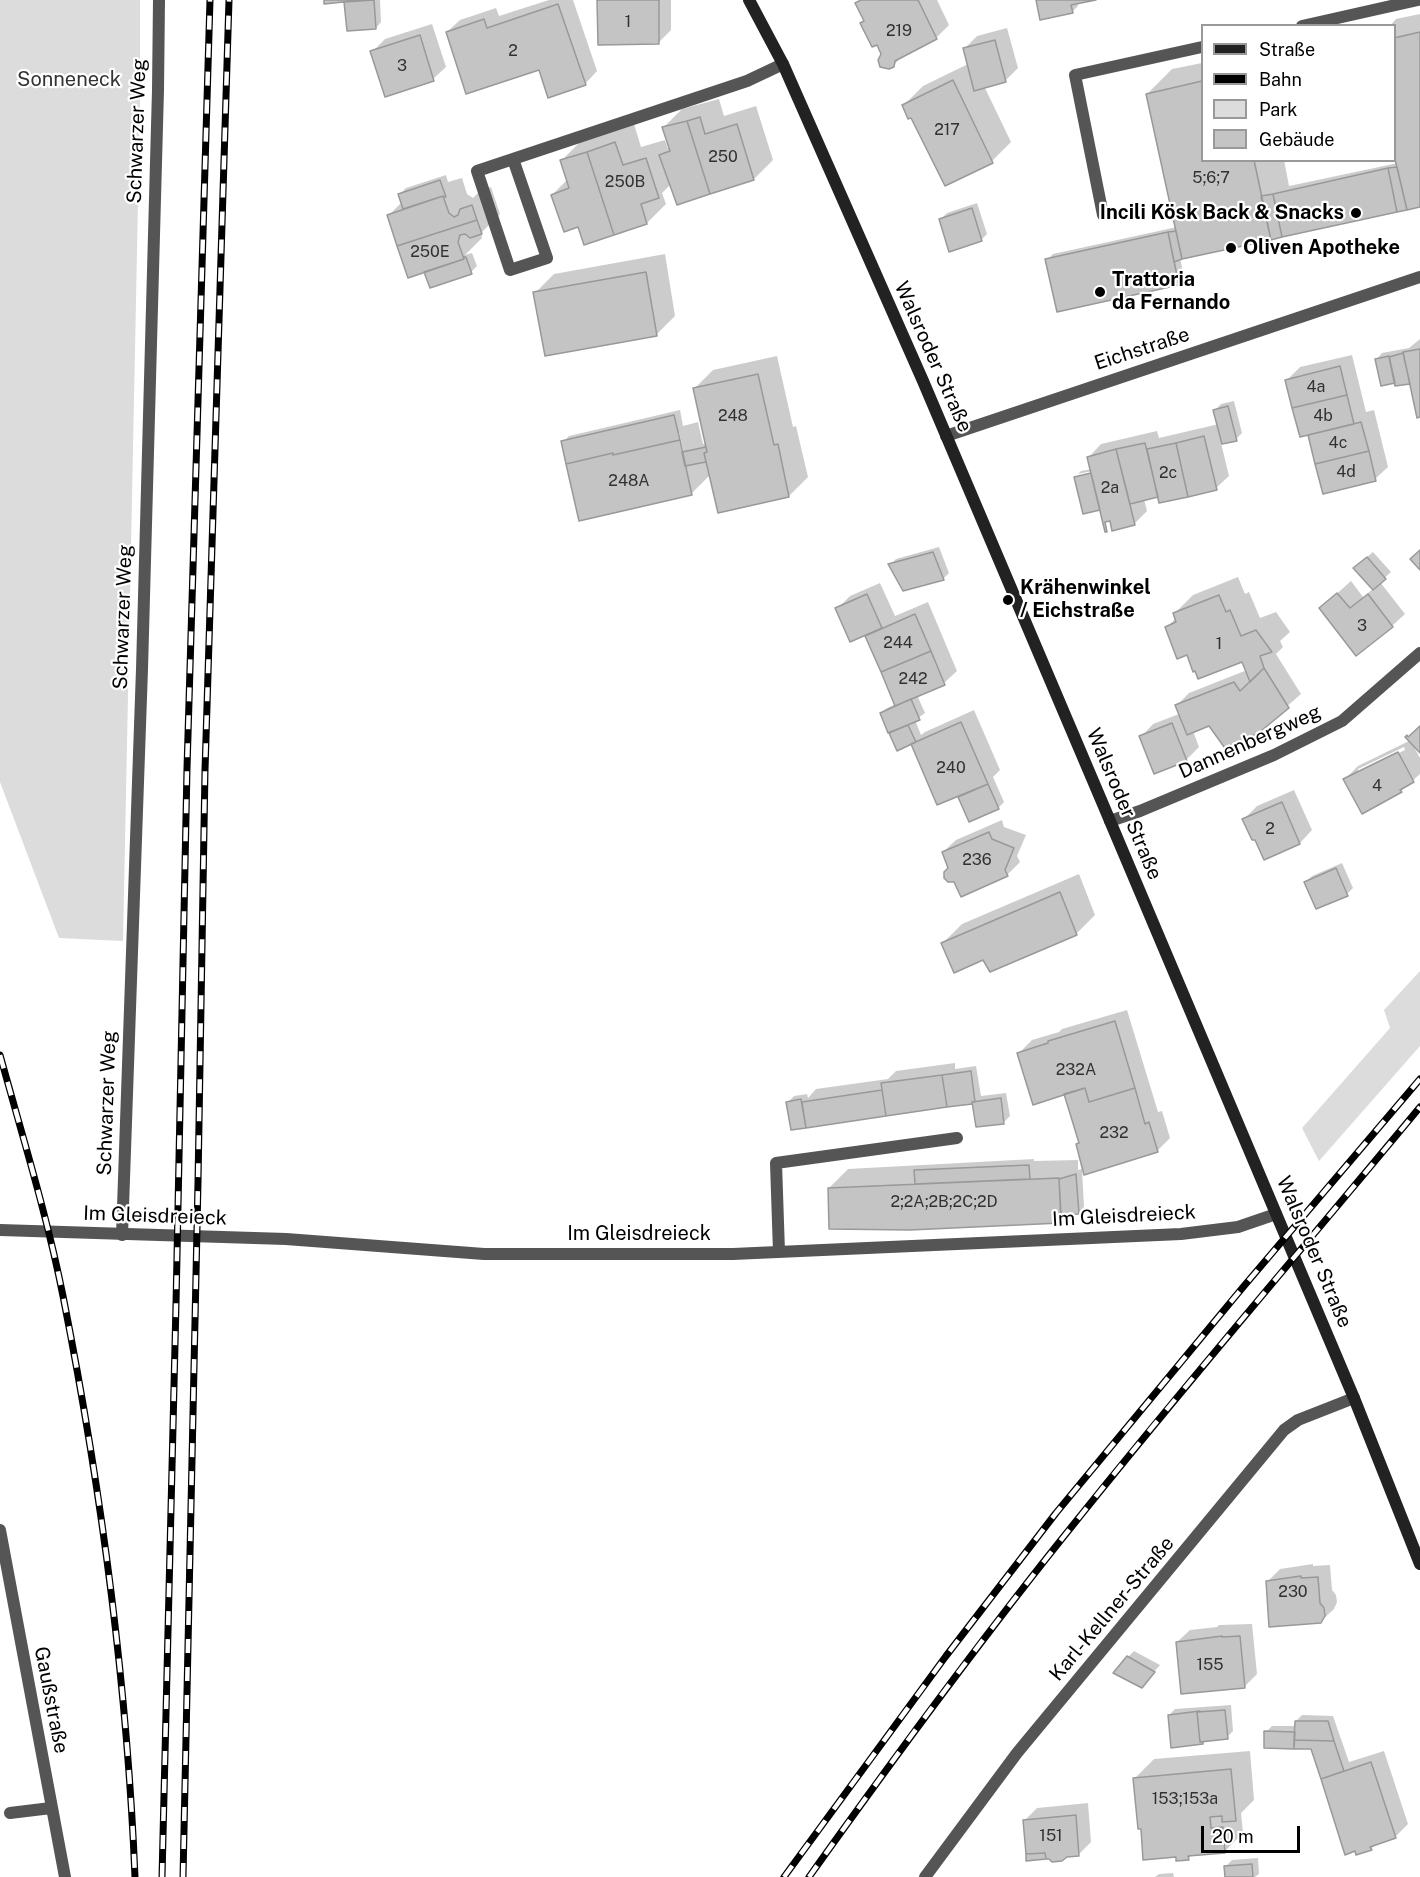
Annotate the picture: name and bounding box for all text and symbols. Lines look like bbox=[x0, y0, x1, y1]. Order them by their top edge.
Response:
house number: 1 bbox=[625, 12, 631, 32]
house number: 219 bbox=[886, 21, 912, 41]
legend bbox=[1201, 24, 1396, 162]
text: Straße bbox=[1259, 39, 1315, 60]
house number: 2 bbox=[508, 41, 518, 61]
house number: 3 bbox=[397, 56, 407, 76]
street label: Schwarzer Weg bbox=[122, 58, 152, 204]
park label: Sonneneck bbox=[17, 68, 121, 92]
text: Bahn bbox=[1259, 69, 1302, 90]
text: Park bbox=[1259, 99, 1297, 120]
house number: 217 bbox=[934, 120, 960, 140]
text: Gebäude bbox=[1259, 129, 1334, 150]
house number: 250 bbox=[708, 147, 738, 167]
house number: 5;6;7 bbox=[1192, 168, 1230, 188]
house number: 250B bbox=[605, 172, 645, 192]
place label: Incili Kösk Back & Snacks bbox=[1100, 201, 1344, 225]
marker: Incili Kösk Back & Snacks bbox=[1349, 206, 1363, 220]
place label: Oliven Apotheke bbox=[1243, 236, 1400, 260]
marker: Oliven Apotheke bbox=[1224, 241, 1238, 255]
house number: 250E bbox=[410, 242, 450, 262]
place label: Trattoria da Fernando bbox=[1112, 268, 1230, 315]
street label: Walsroder Straße bbox=[889, 278, 977, 436]
marker: Trattoria da Fernando bbox=[1093, 285, 1107, 299]
street label: Eichstraße bbox=[1091, 322, 1193, 376]
house number: 4a bbox=[1307, 377, 1325, 397]
house number: 248 bbox=[718, 406, 748, 426]
house number: 4b bbox=[1313, 406, 1333, 426]
house number: 4c bbox=[1329, 433, 1347, 453]
house number: 4d bbox=[1336, 462, 1356, 482]
house number: 2c bbox=[1159, 463, 1177, 483]
house number: 248A bbox=[608, 471, 650, 491]
house number: 2a bbox=[1101, 478, 1119, 498]
street label: Schwarzer Weg bbox=[108, 544, 138, 690]
place label: Krähenwinkel / Eichstraße bbox=[1020, 576, 1151, 623]
marker: Krähenwinkel / Eichstraße bbox=[1001, 593, 1015, 607]
house number: 3 bbox=[1357, 616, 1367, 636]
house number: 244 bbox=[883, 633, 913, 653]
house number: 1 bbox=[1216, 634, 1222, 654]
house number: 242 bbox=[898, 669, 928, 689]
street label: Dannenbergweg bbox=[1175, 700, 1325, 784]
street label: Walsroder Straße bbox=[1081, 725, 1167, 883]
house number: 240 bbox=[936, 758, 966, 778]
house number: 4 bbox=[1372, 776, 1382, 796]
house number: 2 bbox=[1265, 819, 1275, 839]
house number: 236 bbox=[962, 850, 992, 870]
street label: Schwarzer Weg bbox=[92, 1030, 122, 1176]
house number: 232A bbox=[1056, 1060, 1096, 1080]
house number: 232 bbox=[1099, 1123, 1129, 1143]
street label: Walsroder Straße bbox=[1271, 1173, 1357, 1331]
house number: 2;2A;2B;2C;2D bbox=[890, 1192, 998, 1212]
street label: Im Gleisdreieck bbox=[1052, 1200, 1196, 1232]
street label: Im Gleisdreieck bbox=[83, 1201, 227, 1231]
street label: Im Gleisdreieck bbox=[567, 1222, 711, 1246]
street label: Karl-Kellner-Straße bbox=[1045, 1532, 1179, 1686]
house number: 230 bbox=[1278, 1582, 1308, 1602]
street label: Gaußstraße bbox=[29, 1644, 73, 1756]
house number: 155 bbox=[1196, 1655, 1224, 1675]
house number: 153;153a bbox=[1152, 1789, 1218, 1809]
scale bar bbox=[1204, 1814, 1303, 1852]
house number: 151 bbox=[1039, 1826, 1063, 1846]
text: 20 m bbox=[1212, 1826, 1254, 1847]

